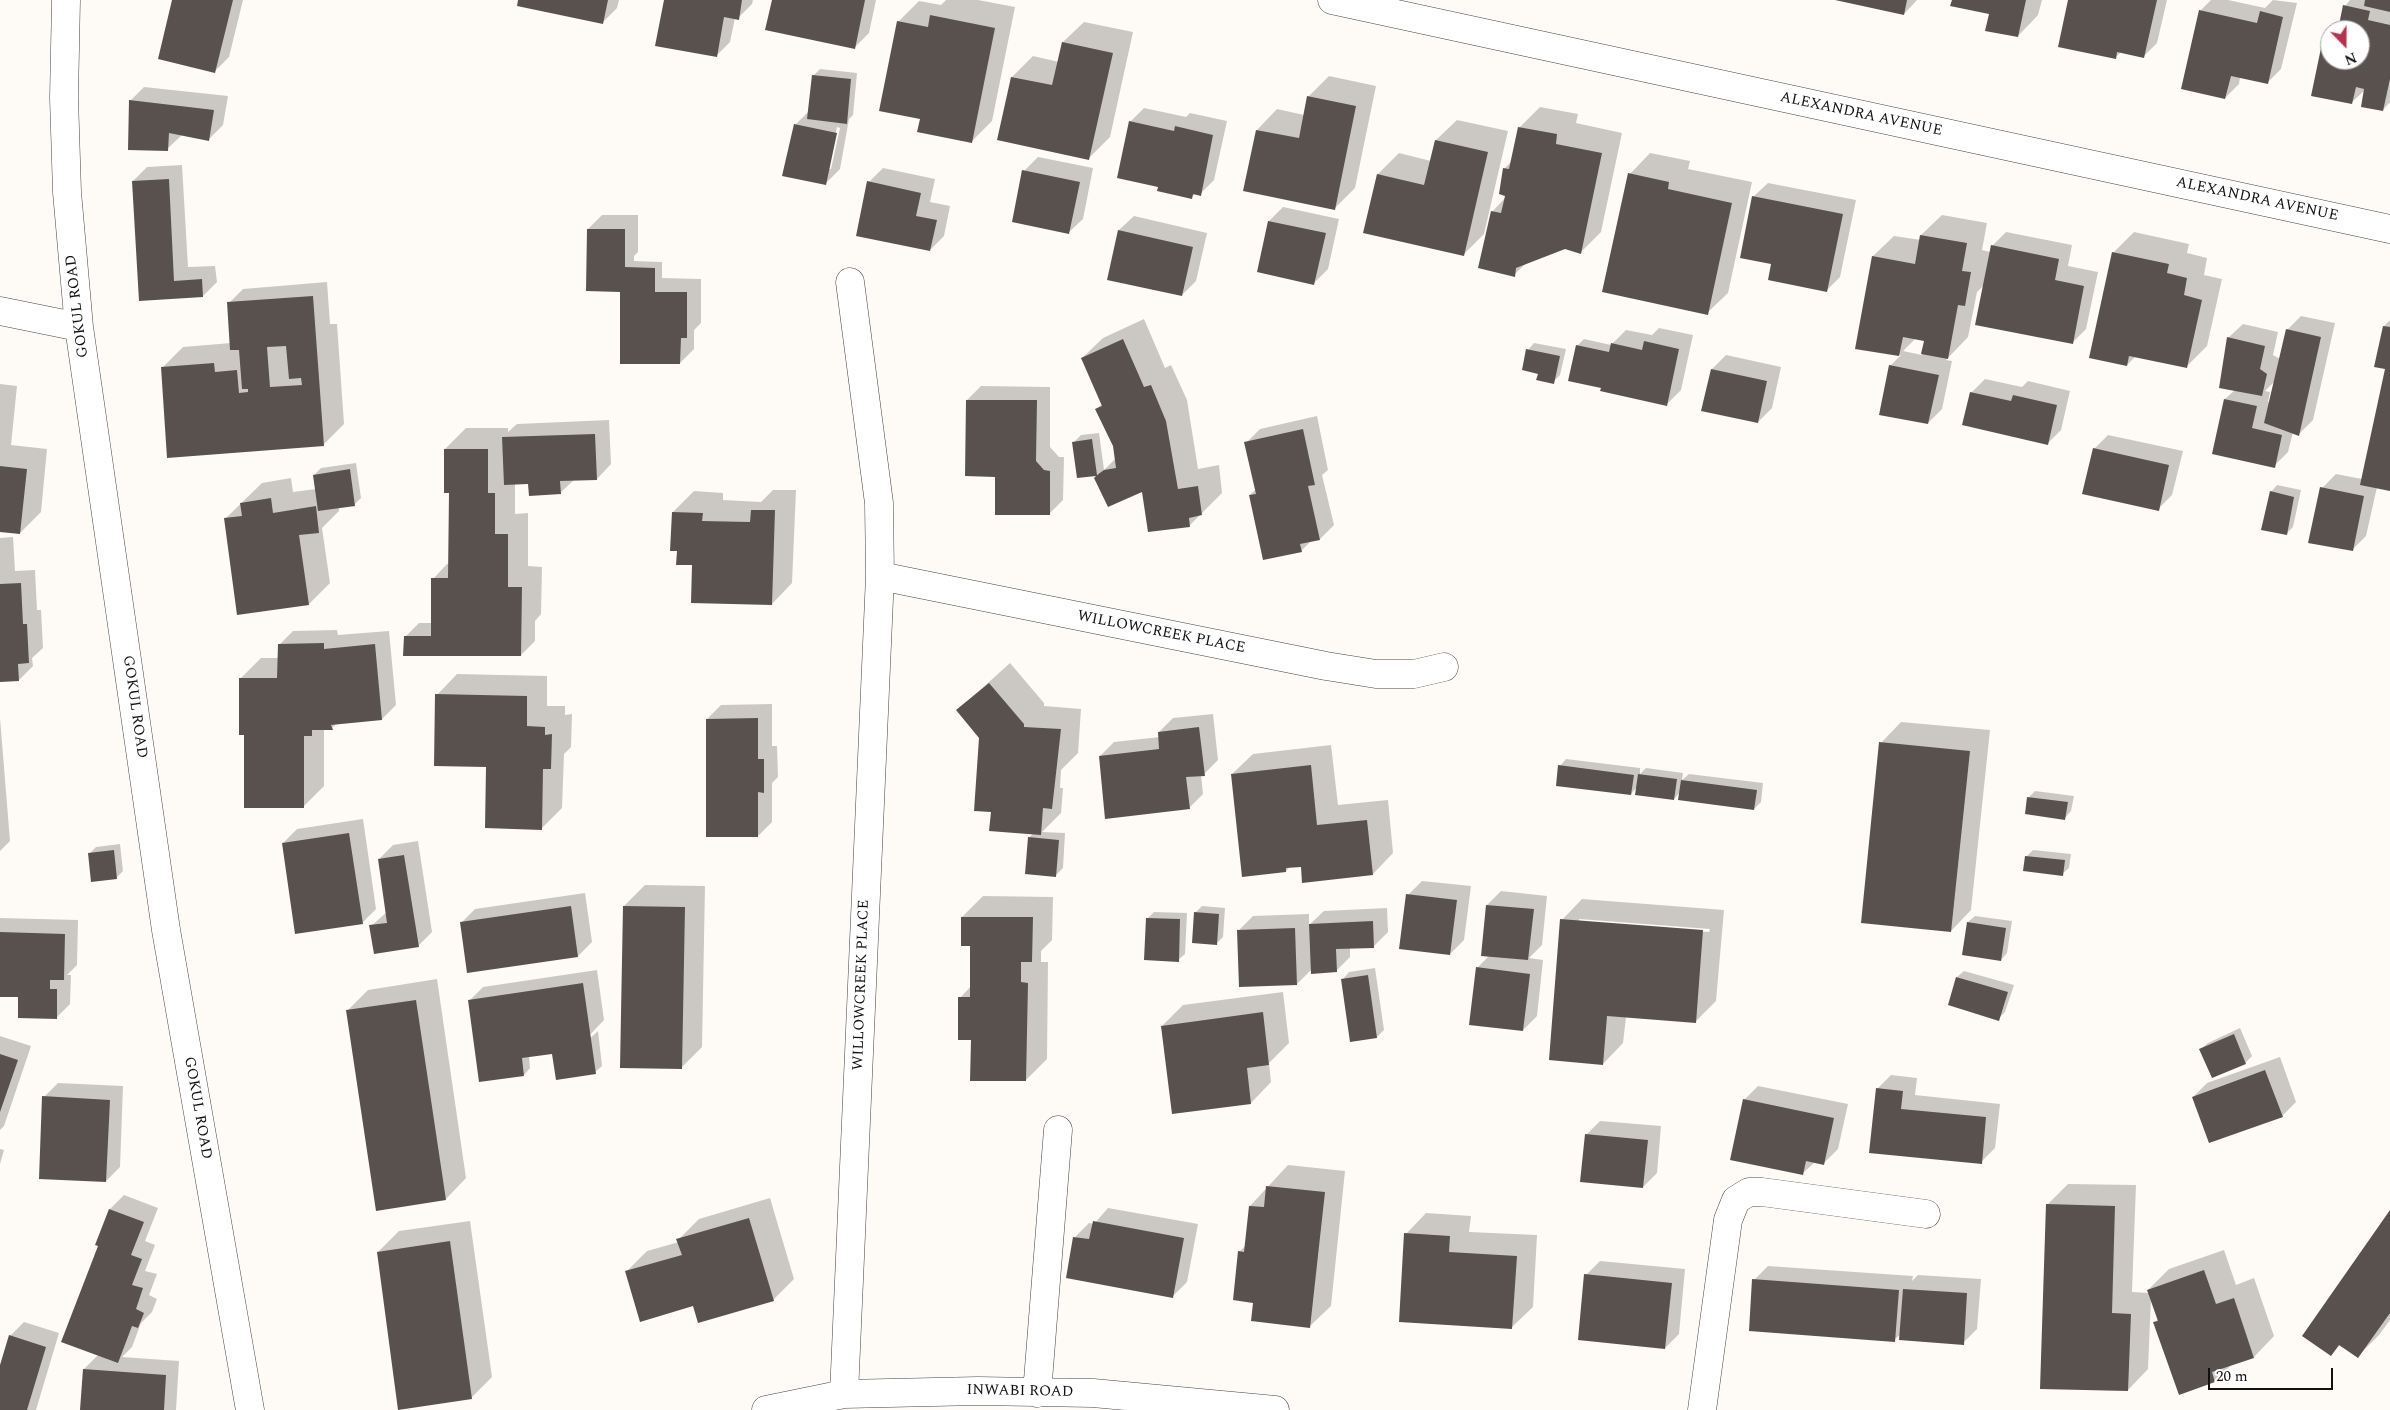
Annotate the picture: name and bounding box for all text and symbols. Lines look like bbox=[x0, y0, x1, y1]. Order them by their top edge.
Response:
north arrow bbox=[2320, 20, 2370, 70]
text: N bbox=[2341, 47, 2360, 70]
street label: ALEXANDRA AVENUE bbox=[1778, 89, 1944, 141]
street label: ALEXANDRA AVENUE bbox=[2174, 174, 2340, 226]
street label: GOKUL ROAD bbox=[63, 253, 93, 359]
street label: WILLOWCREEK PLACE bbox=[1075, 608, 1247, 658]
street label: GOKUL ROAD bbox=[118, 654, 150, 760]
street label: WILLOWCREEK PLACE bbox=[850, 899, 874, 1071]
street label: GOKUL ROAD bbox=[179, 1055, 215, 1161]
scale bar bbox=[2210, 1358, 2335, 1390]
text: 20 m bbox=[2216, 1365, 2248, 1388]
street label: INWABI ROAD bbox=[966, 1382, 1074, 1402]

